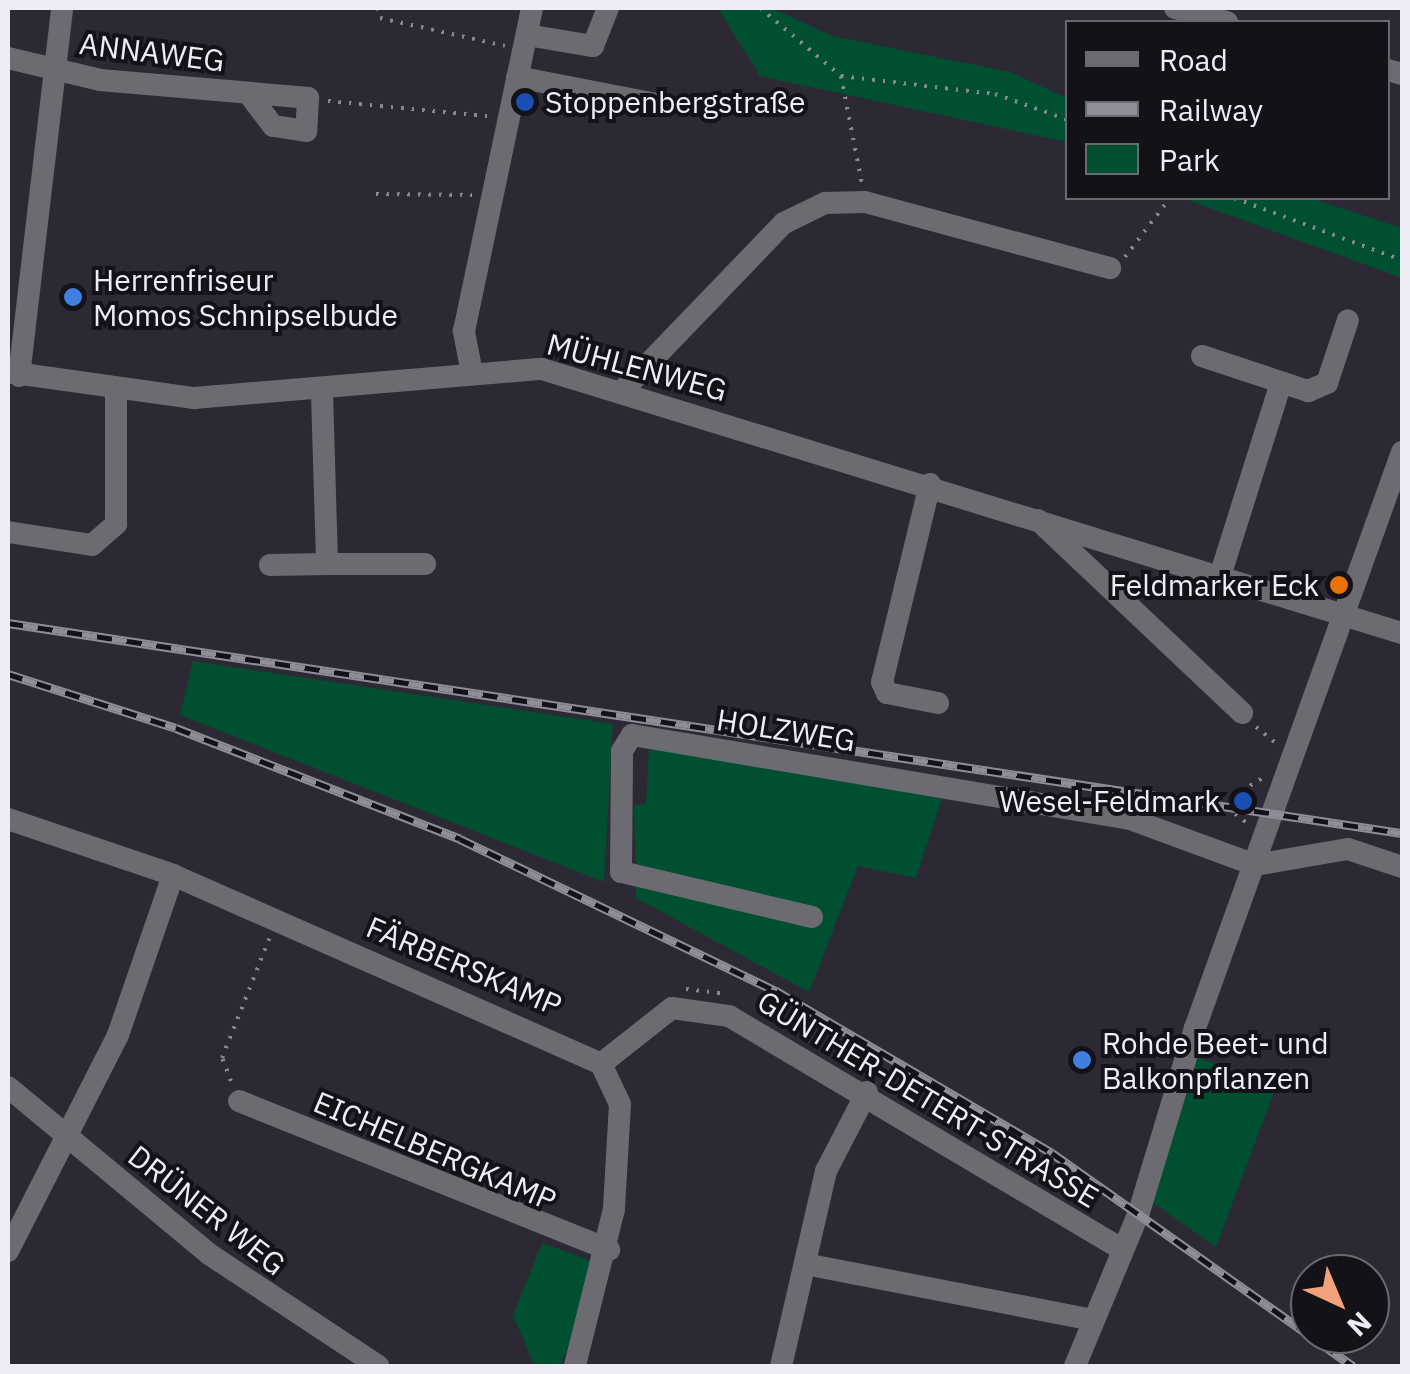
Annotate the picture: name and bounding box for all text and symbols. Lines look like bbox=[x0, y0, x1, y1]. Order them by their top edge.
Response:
legend bbox=[1065, 20, 1390, 200]
street label: ANNAWEG bbox=[77, 25, 227, 79]
text: Road bbox=[1159, 40, 1228, 79]
place label: Stoppenbergstraße bbox=[545, 84, 805, 120]
text: Railway bbox=[1159, 90, 1263, 129]
marker: Stoppenbergstraße bbox=[514, 91, 536, 113]
text: Park bbox=[1159, 140, 1220, 179]
place label: Herrenfriseur Momos Schnipselbude bbox=[93, 262, 398, 332]
marker: Herrenfriseur Momos Schnipselbude bbox=[62, 286, 84, 308]
street label: MÜHLENWEG bbox=[543, 326, 731, 408]
place label: Feldmarker Eck bbox=[1110, 567, 1319, 603]
marker: Feldmarker Eck bbox=[1328, 574, 1350, 596]
street label: HOLZWEG bbox=[714, 701, 858, 759]
place label: Wesel-Feldmark bbox=[999, 783, 1220, 819]
marker: Wesel-Feldmark bbox=[1230, 788, 1256, 814]
street label: FÄRBERSKAMP bbox=[361, 909, 567, 1023]
street label: GÜNTHER-DETERT-STRASSE bbox=[751, 983, 1105, 1215]
place label: Rohde Beet- und Balkonpflanzen bbox=[1102, 1025, 1329, 1096]
marker: Rohde Beet- und Balkonpflanzen bbox=[1071, 1049, 1093, 1071]
street label: EICHELBERGKAMP bbox=[309, 1084, 561, 1218]
street label: DRÜNER WEG bbox=[121, 1138, 293, 1282]
north arrow bbox=[1290, 1254, 1390, 1354]
text: N bbox=[1340, 1304, 1380, 1345]

